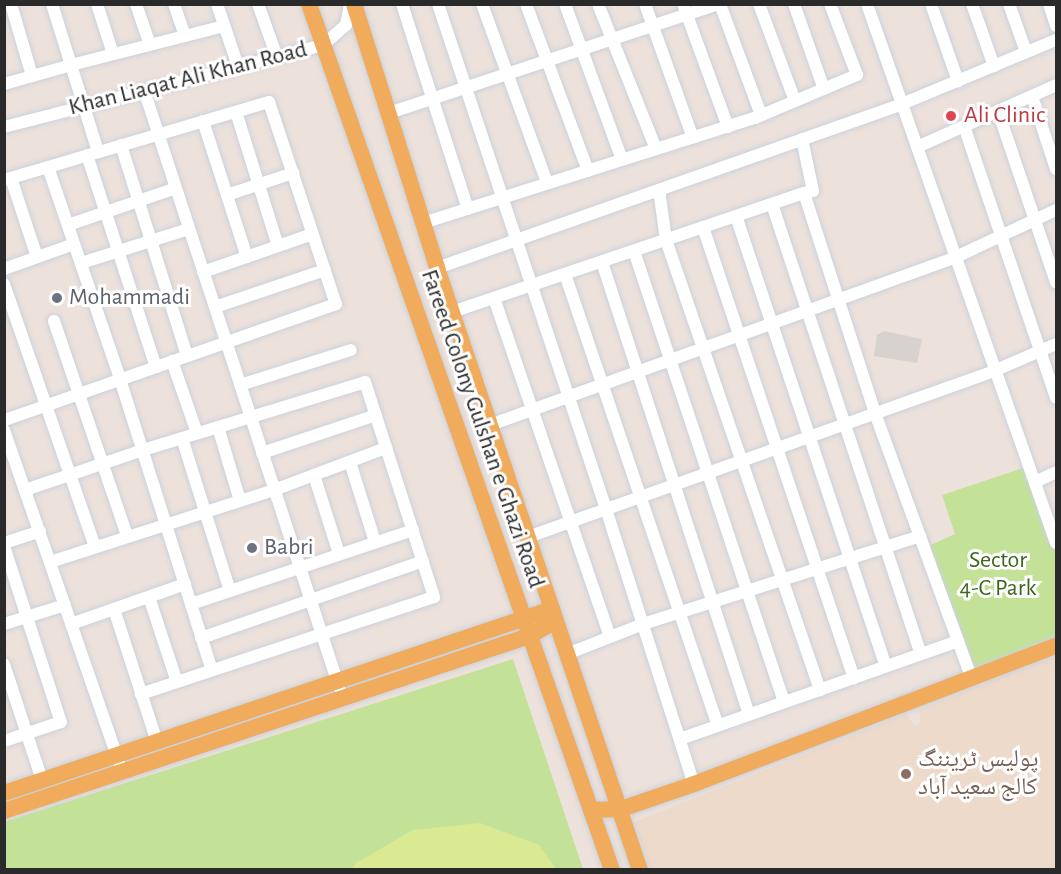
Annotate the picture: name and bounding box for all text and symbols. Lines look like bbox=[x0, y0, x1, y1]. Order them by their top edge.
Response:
street label: Khan Liaqat Ali Khan Road bbox=[66, 35, 310, 123]
place label: Ali Clinic bbox=[964, 102, 1045, 130]
marker: Ali Clinic bbox=[942, 107, 960, 125]
street label: Fareed Colony Gulshan e Ghazi Road bbox=[414, 266, 550, 592]
place label: Mohammadi bbox=[69, 284, 190, 312]
marker: Mohammadi bbox=[50, 291, 64, 305]
place label: Babri bbox=[264, 534, 314, 562]
marker: Babri bbox=[245, 541, 259, 555]
park label: Sector 4-C Park bbox=[960, 547, 1036, 603]
place label: پولیس ٹریننگ کالج سعید آباد bbox=[918, 746, 1038, 802]
marker: پولیس ٹریننگ کالج سعید آباد bbox=[899, 767, 913, 781]

